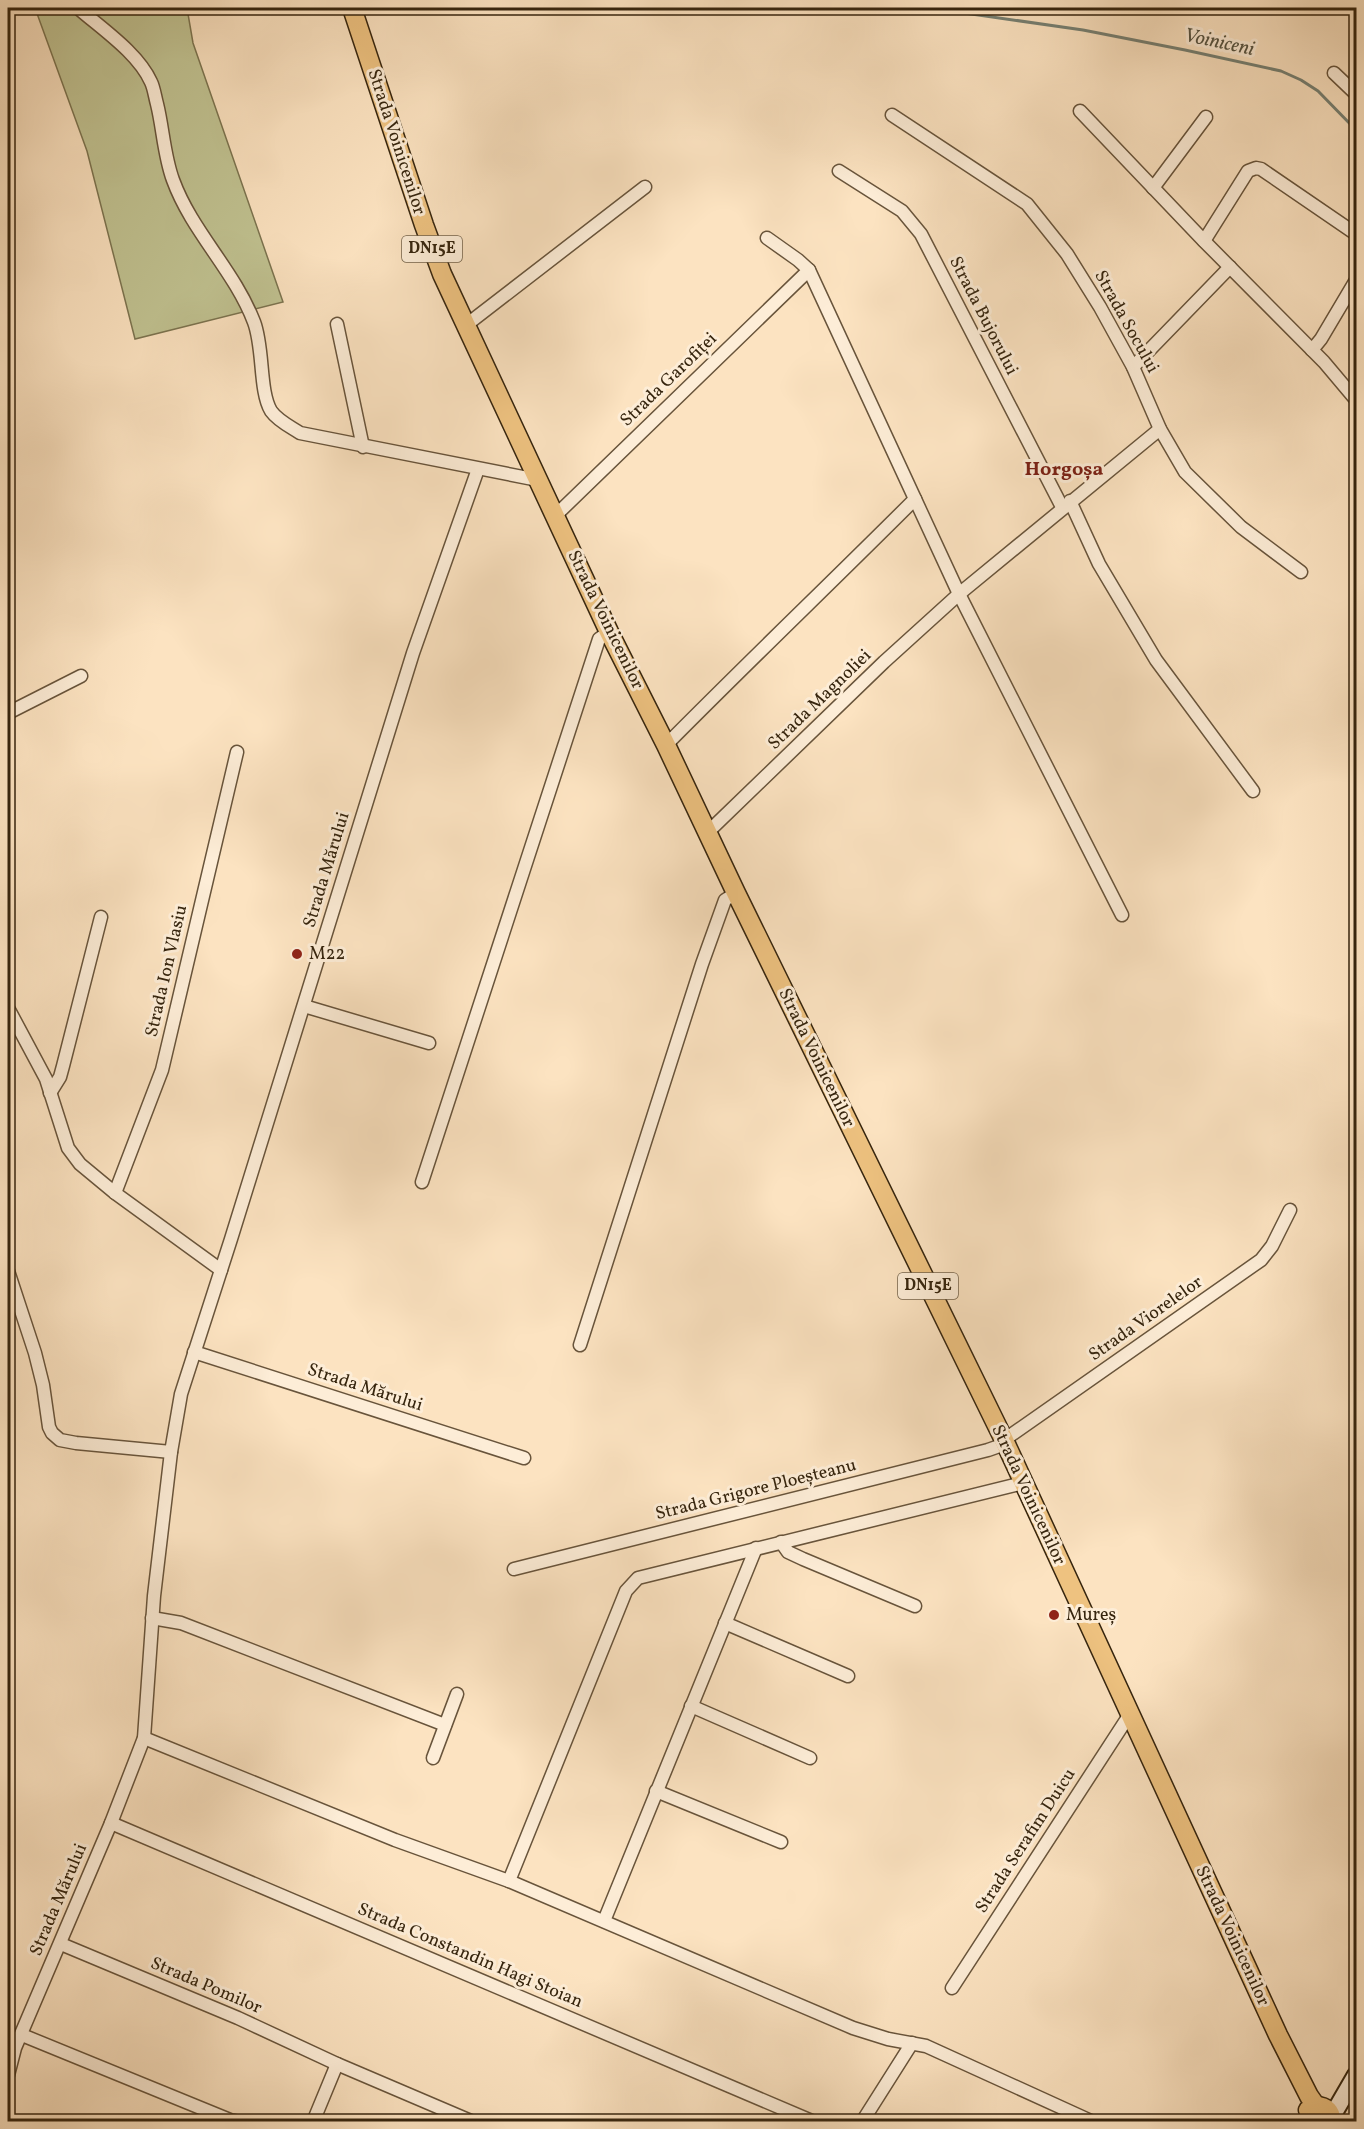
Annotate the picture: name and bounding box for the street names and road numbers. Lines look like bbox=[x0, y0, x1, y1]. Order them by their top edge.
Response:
street label: Strada Voinicenilor bbox=[361, 66, 432, 219]
road number: DN15E bbox=[402, 236, 462, 262]
street label: Strada Bujorului bbox=[942, 252, 1024, 380]
street label: Strada Socului bbox=[1087, 266, 1165, 378]
street label: Strada Garofiței bbox=[615, 327, 723, 433]
street label: Strada Voinicenilor bbox=[560, 546, 650, 694]
street label: Strada Magnoliei bbox=[763, 644, 877, 756]
street label: Strada Mărului bbox=[298, 809, 356, 931]
street label: Strada Ion Vlasiu bbox=[140, 902, 194, 1040]
street label: Strada Voinicenilor bbox=[771, 984, 861, 1132]
street label: Strada Viorelelor bbox=[1084, 1270, 1208, 1368]
road number: DN15E bbox=[898, 1273, 958, 1299]
street label: Strada Mărului bbox=[304, 1358, 426, 1418]
street label: Strada Voinicenilor bbox=[985, 1421, 1072, 1570]
street label: Strada Grigore Ploeșteanu bbox=[653, 1453, 859, 1527]
street label: Strada Serafim Duicu bbox=[970, 1764, 1082, 1918]
street label: Strada Mărului bbox=[24, 1840, 94, 1960]
street label: Strada Voinicenilor bbox=[1189, 1862, 1276, 2011]
street label: Strada Constandin Hagi Stoian bbox=[353, 1897, 587, 2015]
street label: Strada Pomilor bbox=[146, 1951, 266, 2021]

